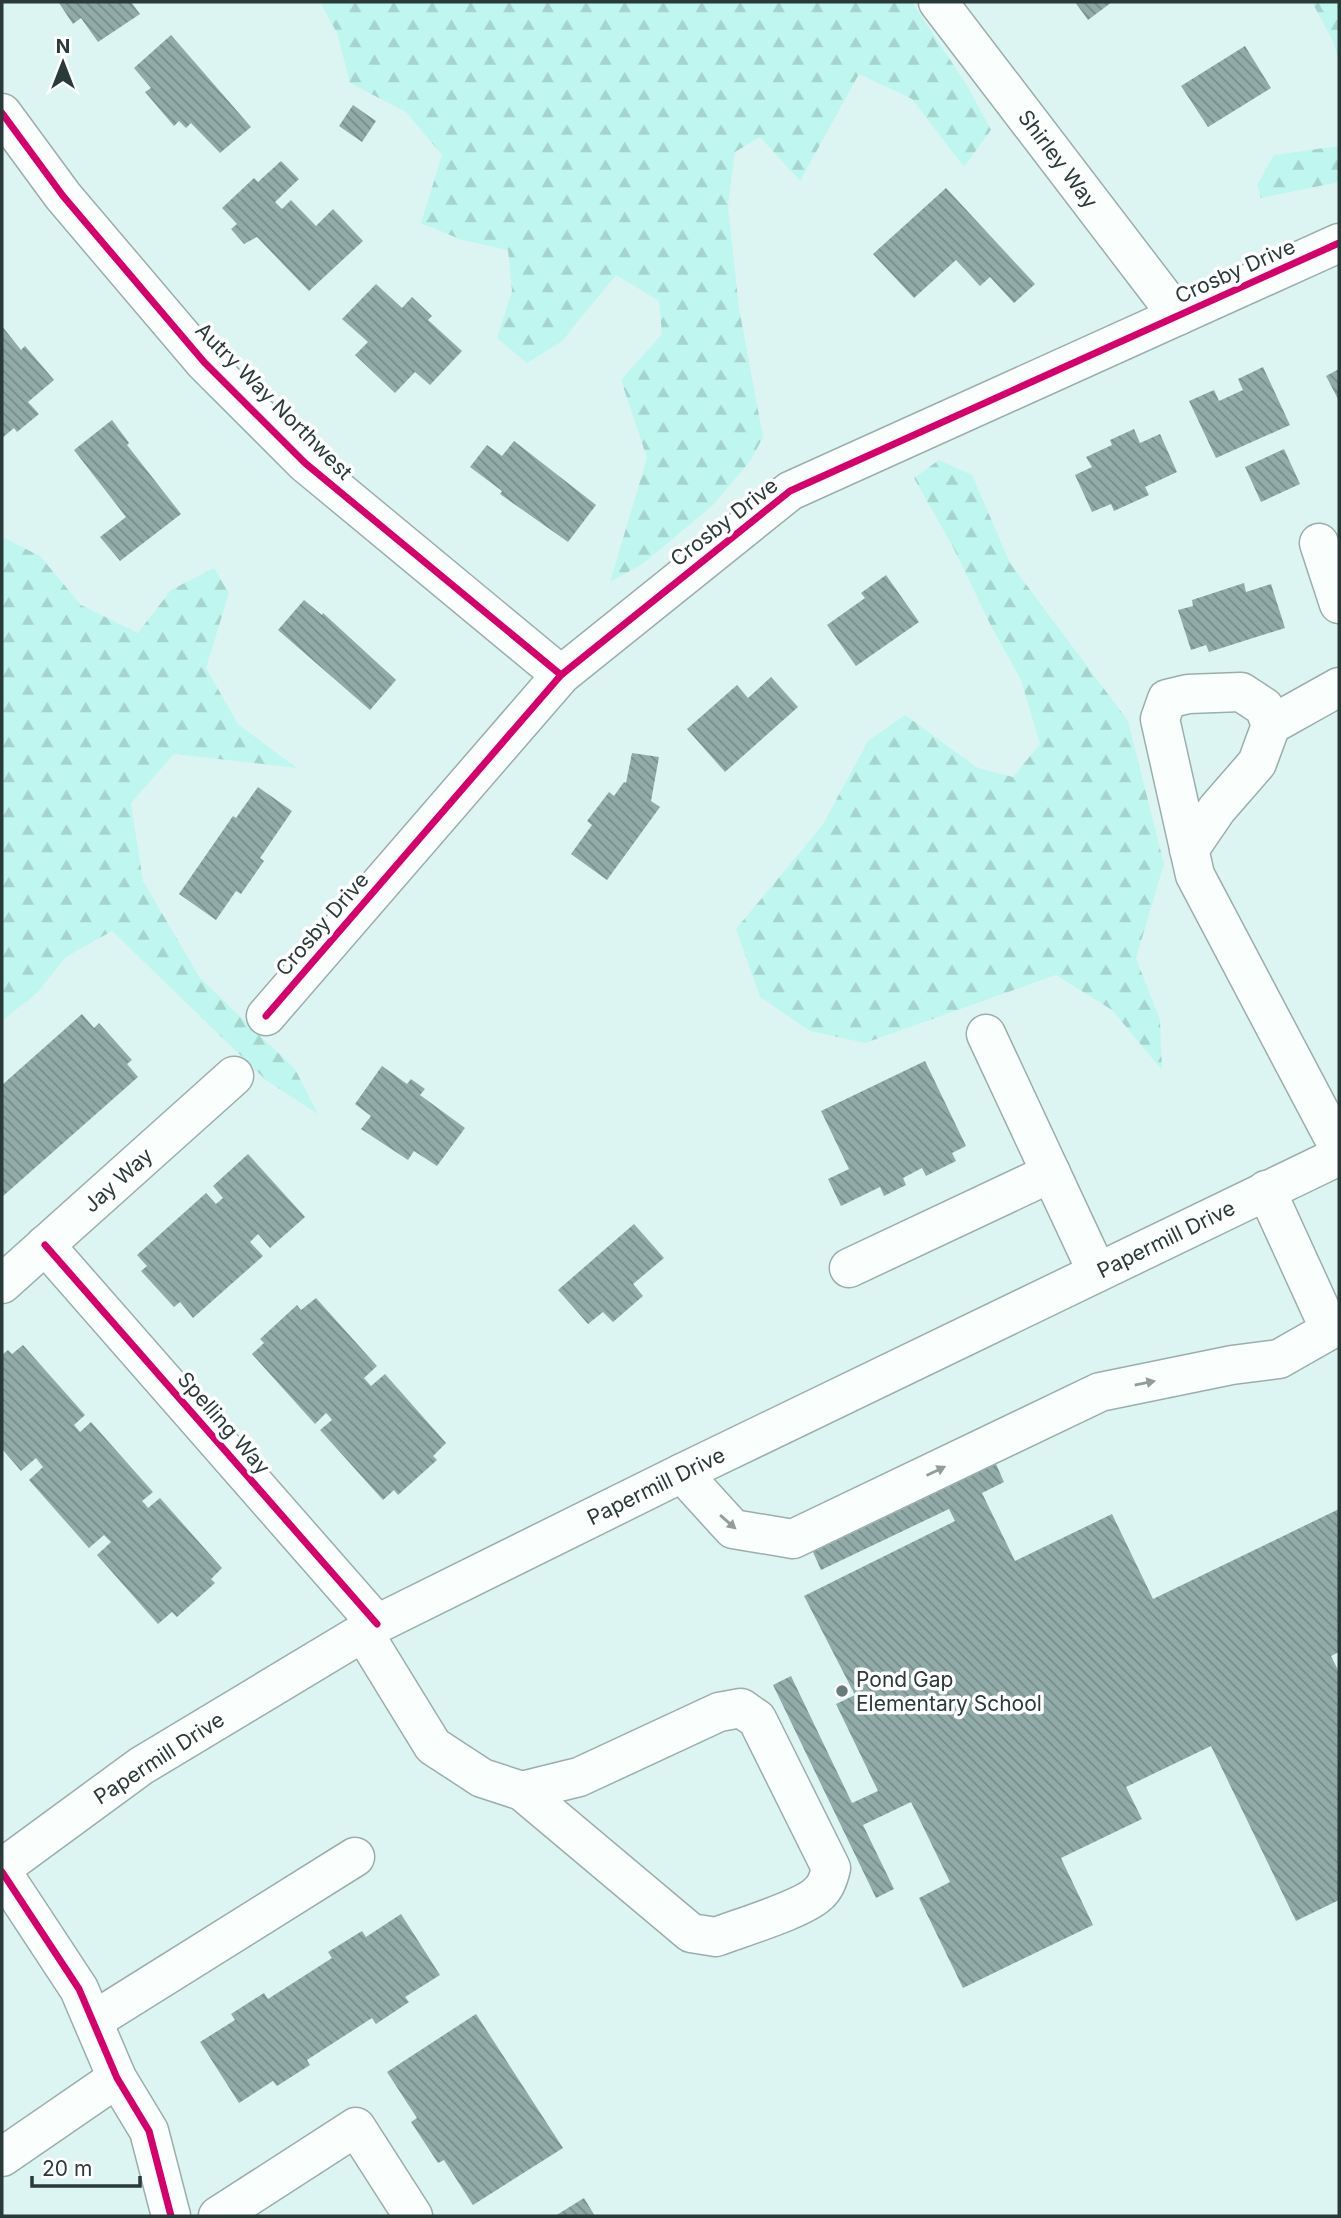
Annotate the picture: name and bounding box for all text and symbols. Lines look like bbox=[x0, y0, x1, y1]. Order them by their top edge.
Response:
north arrow bbox=[28, 28, 98, 98]
text: N bbox=[56, 35, 70, 58]
street label: Shirley Way bbox=[1013, 105, 1103, 213]
street label: Crosby Drive bbox=[1171, 233, 1299, 309]
street label: Autry Way Northwest bbox=[190, 317, 358, 485]
street label: Crosby Drive bbox=[666, 472, 782, 572]
street label: Crosby Drive bbox=[270, 867, 374, 981]
street label: Jay Way bbox=[78, 1142, 158, 1217]
street label: Papermill Drive bbox=[1093, 1195, 1239, 1283]
street label: Spelling Way bbox=[173, 1367, 276, 1480]
one-way arrow bbox=[1134, 1377, 1156, 1388]
street label: Papermill Drive bbox=[583, 1442, 729, 1530]
one-way arrow bbox=[926, 1465, 946, 1476]
one-way arrow bbox=[719, 1514, 737, 1529]
place label: Pond Gap Elementary School bbox=[856, 1667, 1042, 1716]
marker: Pond Gap Elementary School bbox=[834, 1683, 850, 1699]
street label: Papermill Drive bbox=[89, 1707, 229, 1809]
scale bar bbox=[32, 2144, 140, 2188]
text: 20 m bbox=[42, 2156, 92, 2181]

